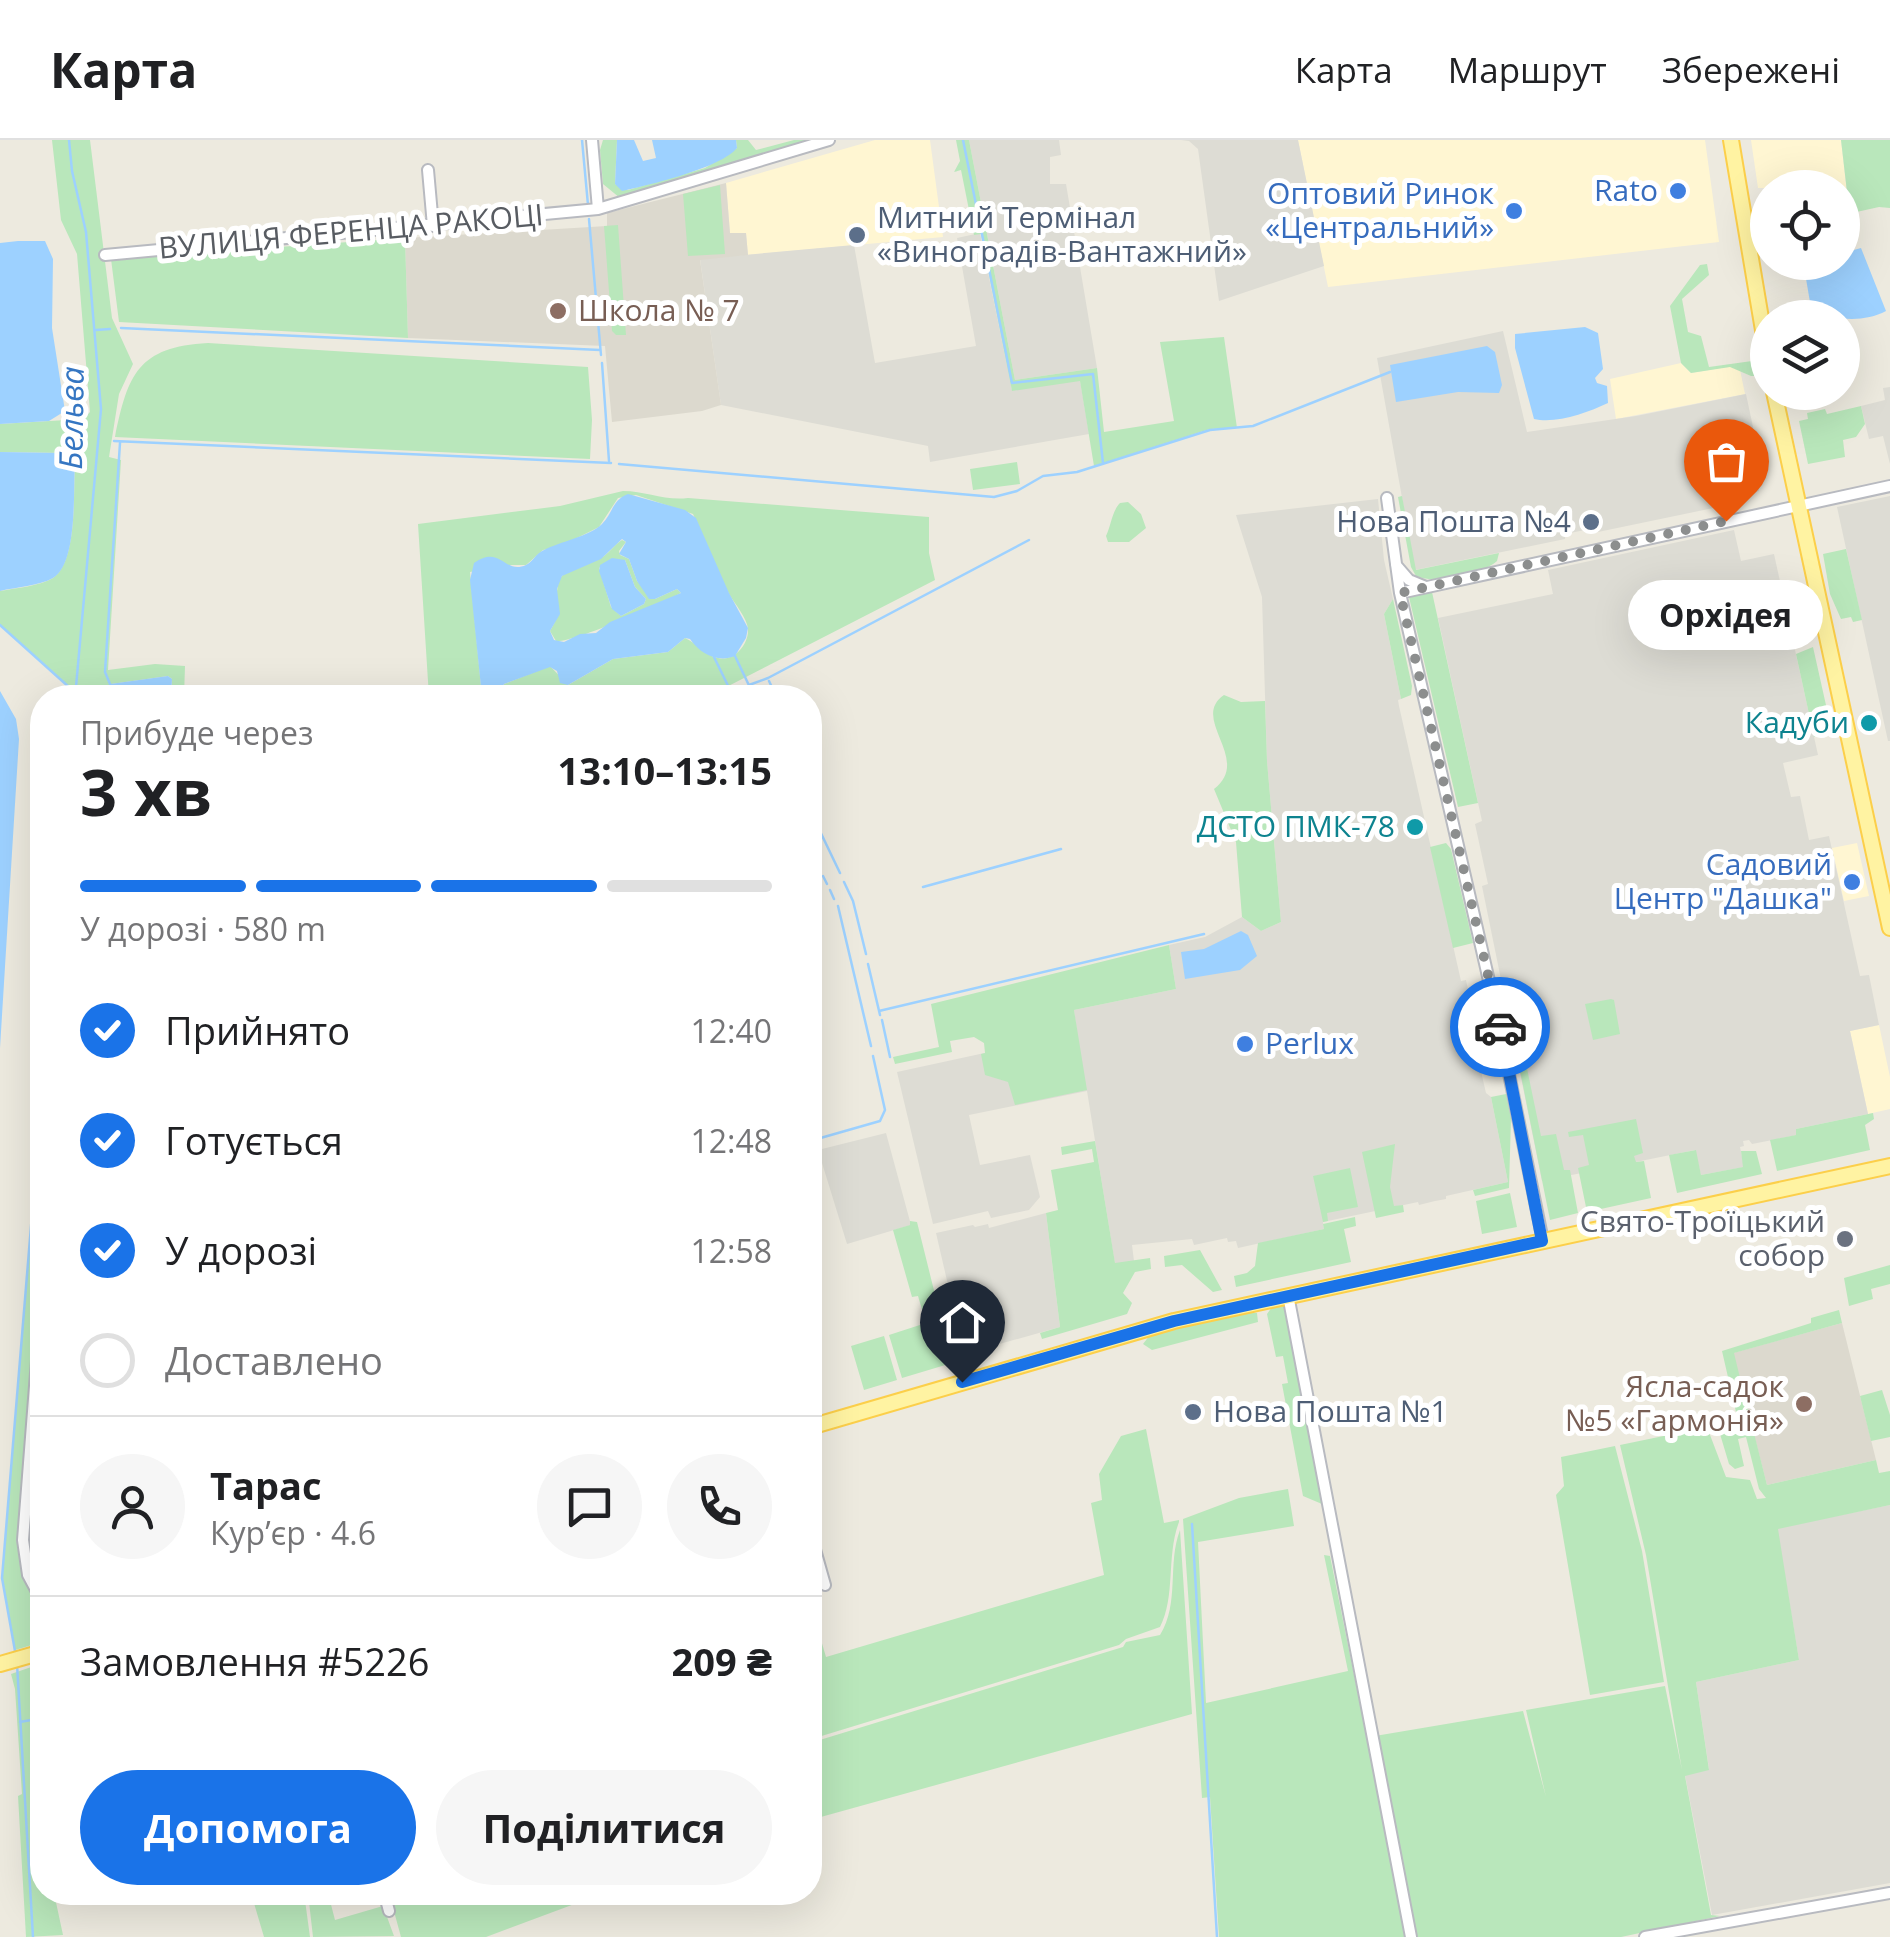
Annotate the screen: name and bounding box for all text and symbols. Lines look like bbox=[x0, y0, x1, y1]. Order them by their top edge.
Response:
text: Карта bbox=[50, 37, 197, 102]
text: Карта bbox=[1295, 46, 1393, 93]
text: Маршрут bbox=[1448, 46, 1607, 93]
text: Збережені bbox=[1662, 46, 1840, 93]
place label: Rato bbox=[1594, 169, 1658, 210]
map controls bbox=[1750, 170, 1860, 410]
button: locate bbox=[1750, 170, 1860, 280]
place label: Оптовий Ринок «Центральний» bbox=[1265, 172, 1494, 247]
marker: Rato bbox=[1667, 180, 1689, 202]
street label: ВУЛИЦЯ ФЕРЕНЦА РАКОЦІ bbox=[157, 193, 545, 268]
place label: Митний Термінал «Виноградів-Вантажний» bbox=[877, 196, 1247, 271]
marker: Оптовий Ринок «Центральний» bbox=[1503, 200, 1525, 222]
marker: Митний Термінал «Виноградів-Вантажний» bbox=[846, 224, 868, 246]
place label: Школа № 7 bbox=[578, 289, 740, 330]
marker: Школа № 7 bbox=[547, 300, 569, 322]
button: layers bbox=[1750, 300, 1860, 410]
water label: Бельва bbox=[48, 366, 93, 470]
pin bbox=[1684, 419, 1769, 522]
icon: bag bbox=[1699, 434, 1754, 489]
place label: Нова Пошта №4 bbox=[1336, 500, 1571, 541]
marker: Нова Пошта №4 bbox=[1580, 511, 1602, 533]
callout: Орхідея bbox=[1628, 581, 1824, 651]
text: Орхідея bbox=[1659, 593, 1792, 636]
place label: Кадуби bbox=[1745, 701, 1849, 742]
text: Прибуде через bbox=[80, 711, 313, 754]
marker: Кадуби bbox=[1858, 712, 1880, 734]
text: 13:10–13:15 bbox=[558, 744, 772, 796]
text: 3 хв bbox=[80, 747, 213, 835]
place label: ДСТО ПМК-78 bbox=[1197, 805, 1395, 846]
marker: ДСТО ПМК-78 bbox=[1404, 816, 1426, 838]
place label: Садовий Центр "Дашка" bbox=[1614, 843, 1832, 918]
marker: Садовий Центр "Дашка" bbox=[1841, 871, 1863, 893]
text: У дорозі · 580 m bbox=[80, 907, 326, 950]
courier bbox=[1450, 977, 1550, 1077]
icon: car bbox=[1473, 1000, 1528, 1055]
icon: check bbox=[80, 1003, 135, 1058]
text: Прийнято bbox=[165, 1004, 350, 1056]
text: 12:40 bbox=[690, 1009, 772, 1052]
place label: Perlux bbox=[1265, 1022, 1354, 1063]
marker: Perlux bbox=[1234, 1033, 1256, 1055]
icon: check bbox=[80, 1113, 135, 1168]
text: Готується bbox=[165, 1114, 343, 1166]
text: 12:48 bbox=[690, 1119, 772, 1162]
place label: Свято-Троїцький собор bbox=[1580, 1200, 1825, 1275]
icon: check bbox=[80, 1223, 135, 1278]
text: У дорозі bbox=[165, 1224, 317, 1276]
marker: Свято-Троїцький собор bbox=[1834, 1228, 1856, 1250]
text: 12:58 bbox=[690, 1229, 772, 1272]
pin bbox=[920, 1280, 1005, 1383]
icon: home bbox=[935, 1295, 990, 1350]
text: Доставлено bbox=[165, 1334, 383, 1386]
place label: Ясла-садок №5 «Гармонія» bbox=[1565, 1365, 1784, 1440]
place label: Нова Пошта №1 bbox=[1213, 1390, 1448, 1431]
marker: Ясла-садок №5 «Гармонія» bbox=[1793, 1393, 1815, 1415]
marker: Нова Пошта №1 bbox=[1182, 1401, 1204, 1423]
button: person bbox=[80, 1454, 185, 1559]
button: chat bbox=[537, 1454, 642, 1559]
button: phone bbox=[667, 1454, 772, 1559]
text: Тарас bbox=[210, 1459, 322, 1511]
text: Кур’єр · 4.6 bbox=[210, 1511, 376, 1554]
text: Замовлення #5226 bbox=[80, 1635, 429, 1687]
text: 209 ₴ bbox=[672, 1635, 772, 1687]
button: Допомога bbox=[80, 1770, 416, 1885]
button: Поділитися bbox=[436, 1770, 772, 1885]

